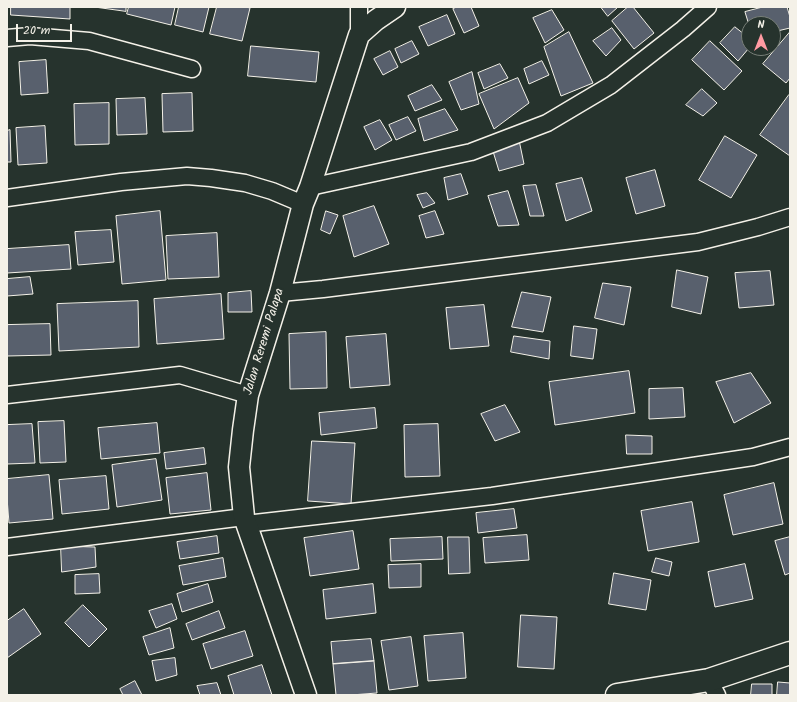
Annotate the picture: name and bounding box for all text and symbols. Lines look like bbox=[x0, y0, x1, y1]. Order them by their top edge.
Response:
scale bar bbox=[18, 16, 74, 42]
north arrow bbox=[741, 16, 781, 56]
text: N bbox=[758, 16, 764, 34]
text: 20 m bbox=[23, 21, 50, 40]
street label: Jalan Reremi Palapa bbox=[241, 287, 289, 397]

